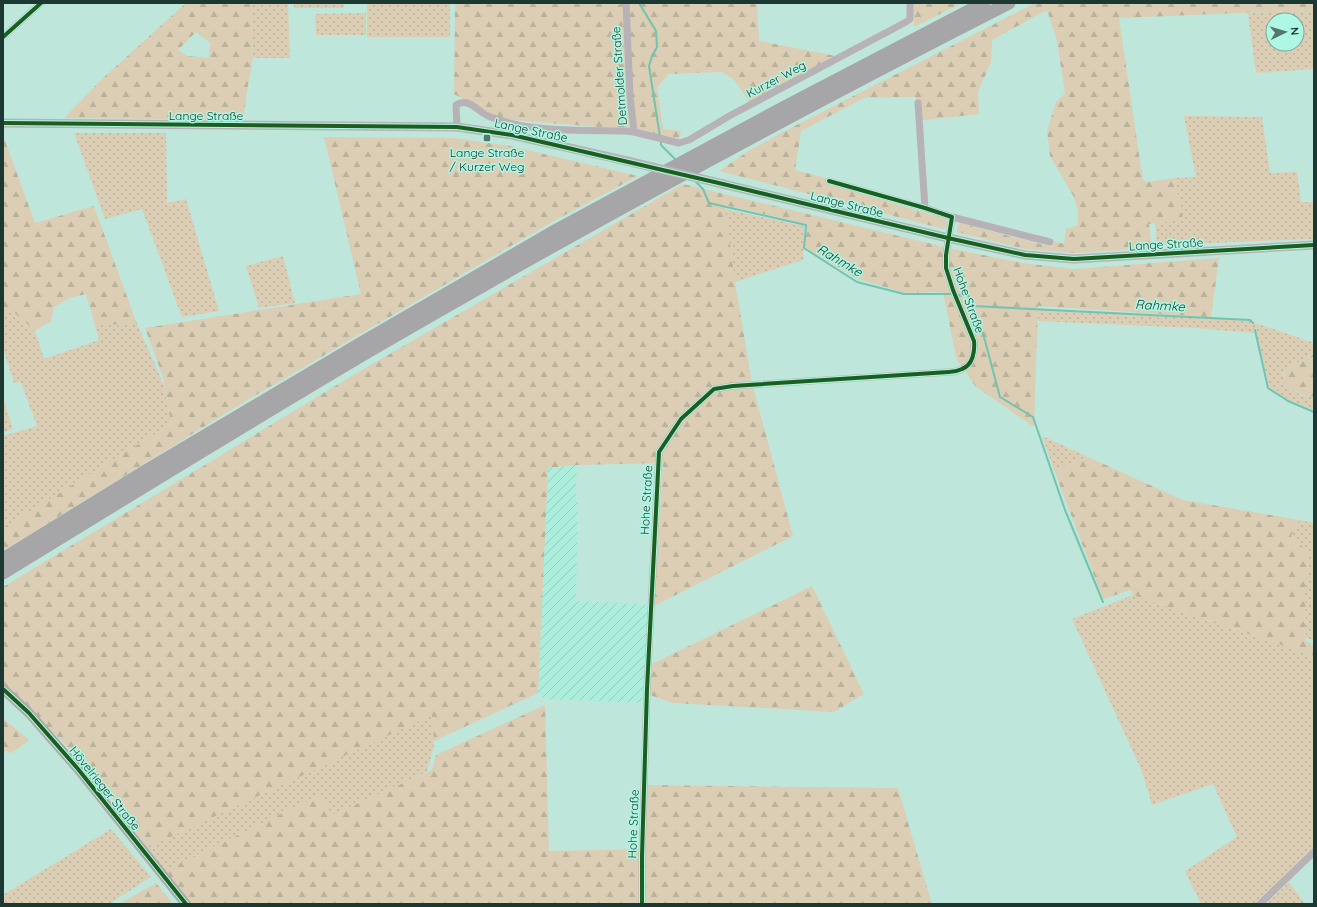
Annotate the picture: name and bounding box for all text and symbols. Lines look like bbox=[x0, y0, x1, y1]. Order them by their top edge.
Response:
north arrow bbox=[1265, 12, 1305, 52]
street label: Detmolder Straße bbox=[608, 26, 630, 126]
text: N bbox=[1288, 26, 1302, 36]
street label: Kurzer Weg bbox=[744, 57, 808, 101]
street label: Lange Straße bbox=[169, 108, 243, 123]
street label: Lange Straße bbox=[493, 115, 569, 145]
marker: Lange Straße / Kurzer Weg bbox=[482, 133, 492, 143]
place label: Lange Straße / Kurzer Weg bbox=[450, 145, 524, 174]
street label: Lange Straße bbox=[809, 188, 885, 220]
street label: Lange Straße bbox=[1128, 235, 1204, 253]
water label: Rahmke bbox=[814, 240, 866, 280]
street label: Hohe Straße bbox=[950, 265, 988, 335]
water label: Rahmke bbox=[1135, 296, 1186, 314]
street label: Hohe Straße bbox=[637, 465, 655, 535]
street label: Hövelrieger Straße bbox=[66, 743, 144, 833]
street label: Hohe Straße bbox=[624, 789, 642, 859]

